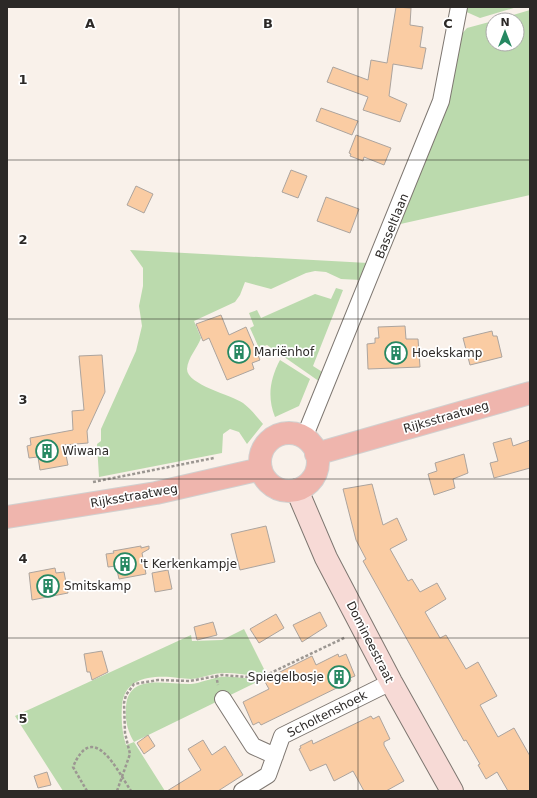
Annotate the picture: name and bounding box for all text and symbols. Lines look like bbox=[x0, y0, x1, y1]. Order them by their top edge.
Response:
north arrow bbox=[485, 12, 525, 52]
text: A bbox=[85, 16, 95, 31]
text: B bbox=[263, 16, 273, 31]
text: C bbox=[443, 16, 453, 31]
text: N bbox=[500, 16, 510, 29]
text: 1 bbox=[18, 72, 28, 87]
street label: Basseltlaan bbox=[373, 191, 411, 261]
text: 2 bbox=[18, 232, 28, 247]
building icon: Mariënhof bbox=[226, 339, 252, 365]
building icon: Hoekskamp bbox=[383, 340, 409, 366]
place label: Mariënhof bbox=[254, 345, 315, 359]
place label: Hoekskamp bbox=[412, 346, 482, 360]
text: 3 bbox=[18, 392, 28, 407]
street label: Rijksstraatweg bbox=[402, 398, 490, 436]
building icon: Wiwana bbox=[34, 438, 60, 464]
place label: Wiwana bbox=[62, 444, 109, 458]
street label: Rijksstraatweg bbox=[89, 481, 179, 511]
text: 4 bbox=[18, 551, 28, 566]
building icon: 't Kerkenkampje bbox=[112, 551, 138, 577]
place label: 't Kerkenkampje bbox=[140, 557, 237, 571]
building icon: Smitskamp bbox=[35, 573, 61, 599]
place label: Smitskamp bbox=[64, 579, 131, 593]
street label: Domineestraat bbox=[343, 599, 397, 685]
building icon: Spiegelbosje bbox=[326, 664, 352, 690]
place label: Spiegelbosje bbox=[248, 670, 324, 684]
street label: Scholtenshoek bbox=[285, 688, 369, 740]
text: 5 bbox=[18, 711, 28, 726]

